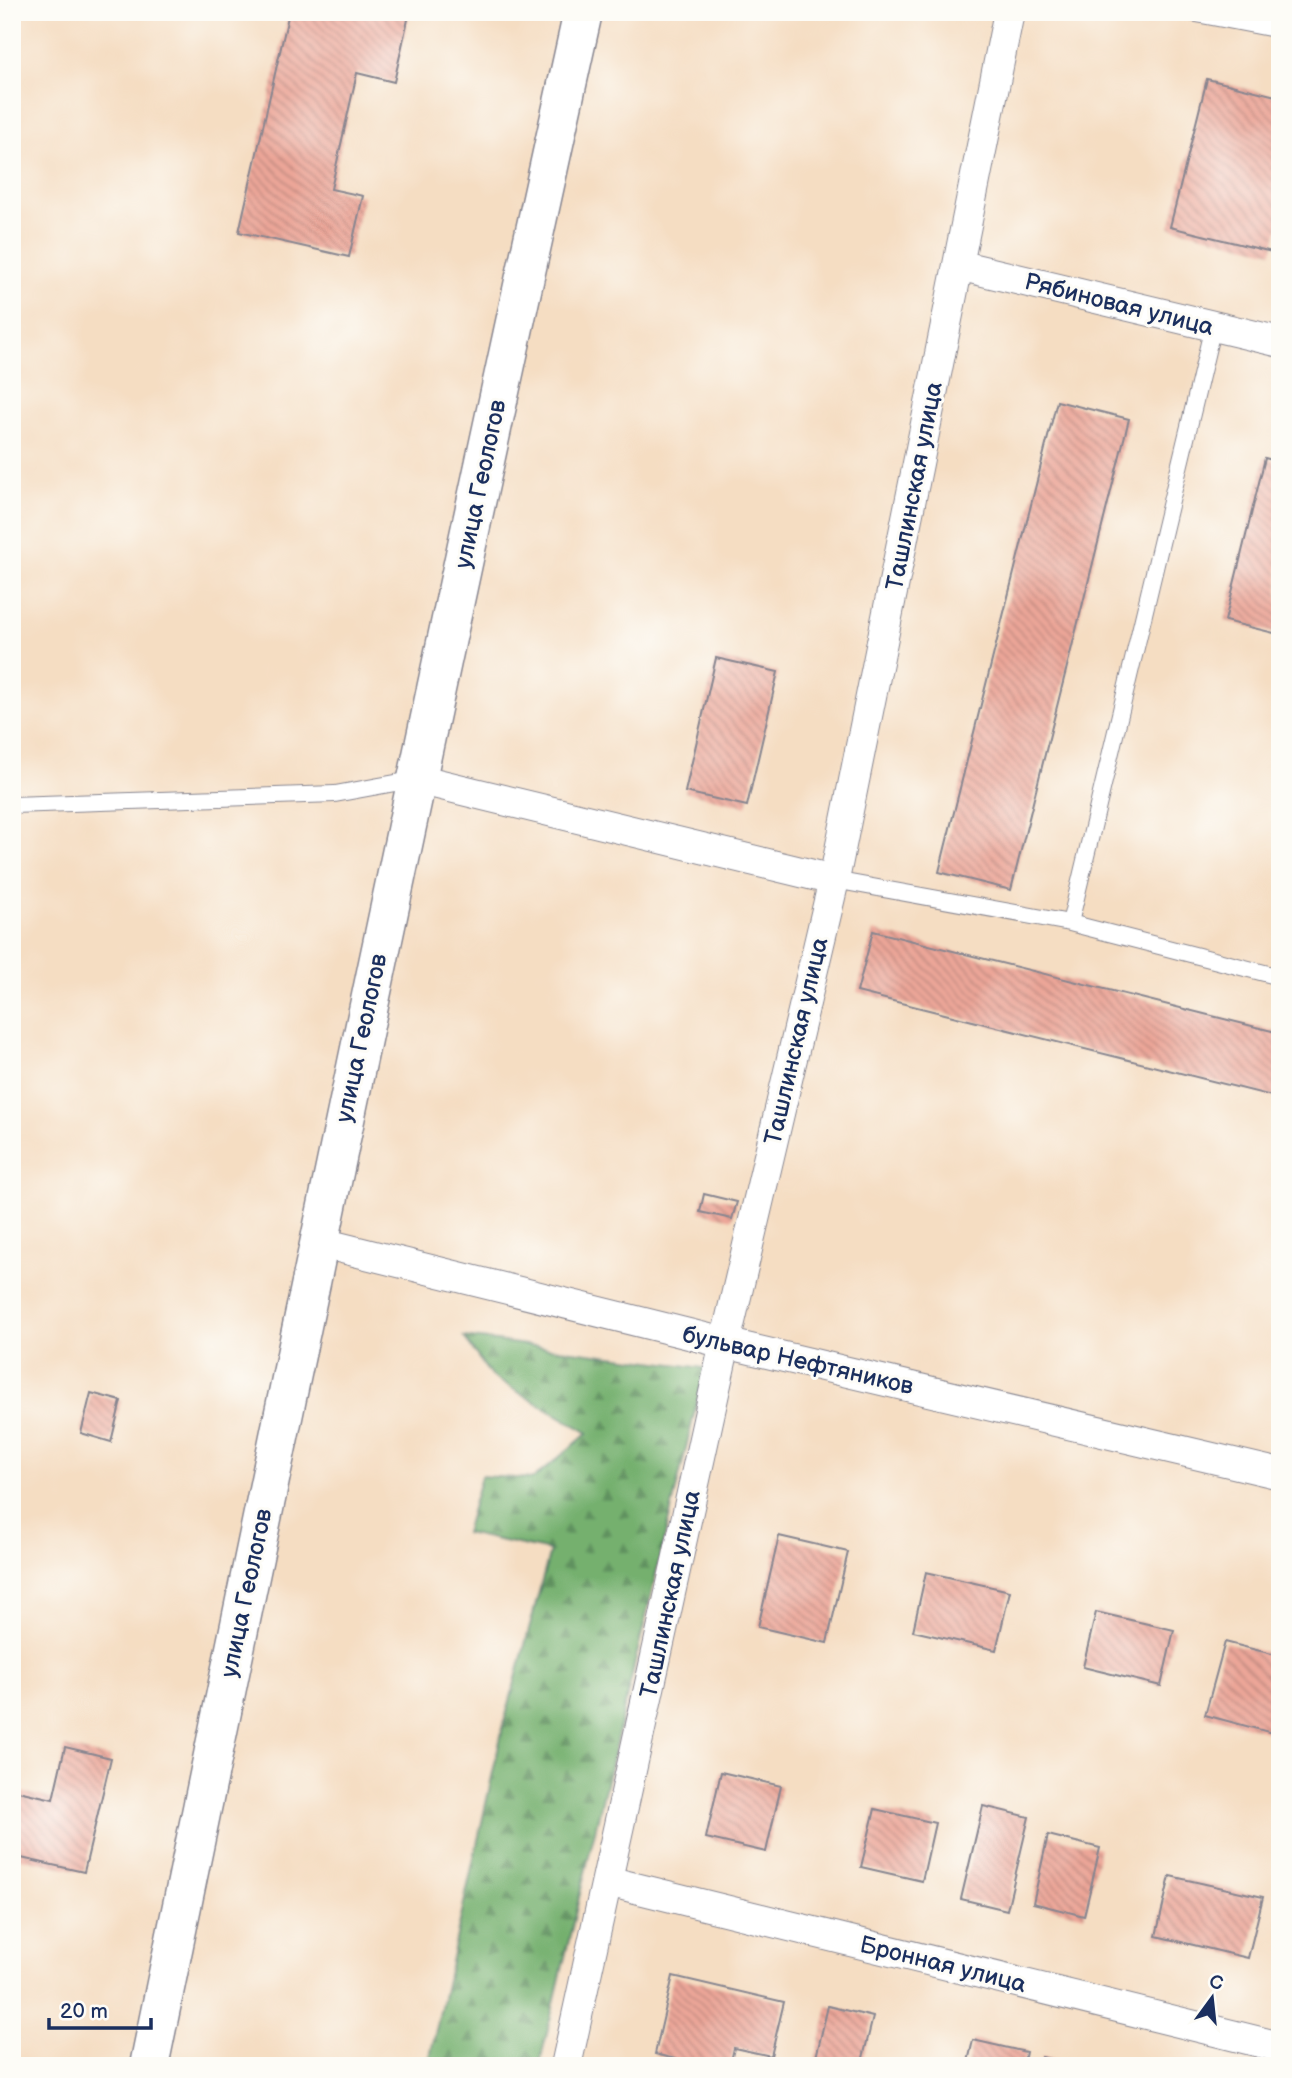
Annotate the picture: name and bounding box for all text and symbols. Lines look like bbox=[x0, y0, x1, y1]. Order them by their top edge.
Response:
street label: Рябиновая улица bbox=[1021, 267, 1217, 342]
street label: Ташлинская улица bbox=[880, 379, 949, 593]
street label: улица Геологов bbox=[448, 397, 513, 571]
street label: Ташлинская улица bbox=[759, 935, 834, 1148]
street label: улица Геологов bbox=[329, 951, 394, 1125]
street label: бульвар Нефтяников bbox=[680, 1320, 917, 1401]
street label: Ташлинская улица bbox=[634, 1488, 707, 1701]
street label: улица Геологов bbox=[214, 1506, 279, 1680]
street label: Бронная улица bbox=[857, 1930, 1029, 1999]
north arrow bbox=[1176, 1962, 1246, 2032]
text: С bbox=[1207, 1970, 1225, 1996]
scale bar bbox=[49, 1987, 150, 2031]
text: 20 m bbox=[60, 1999, 108, 2024]

